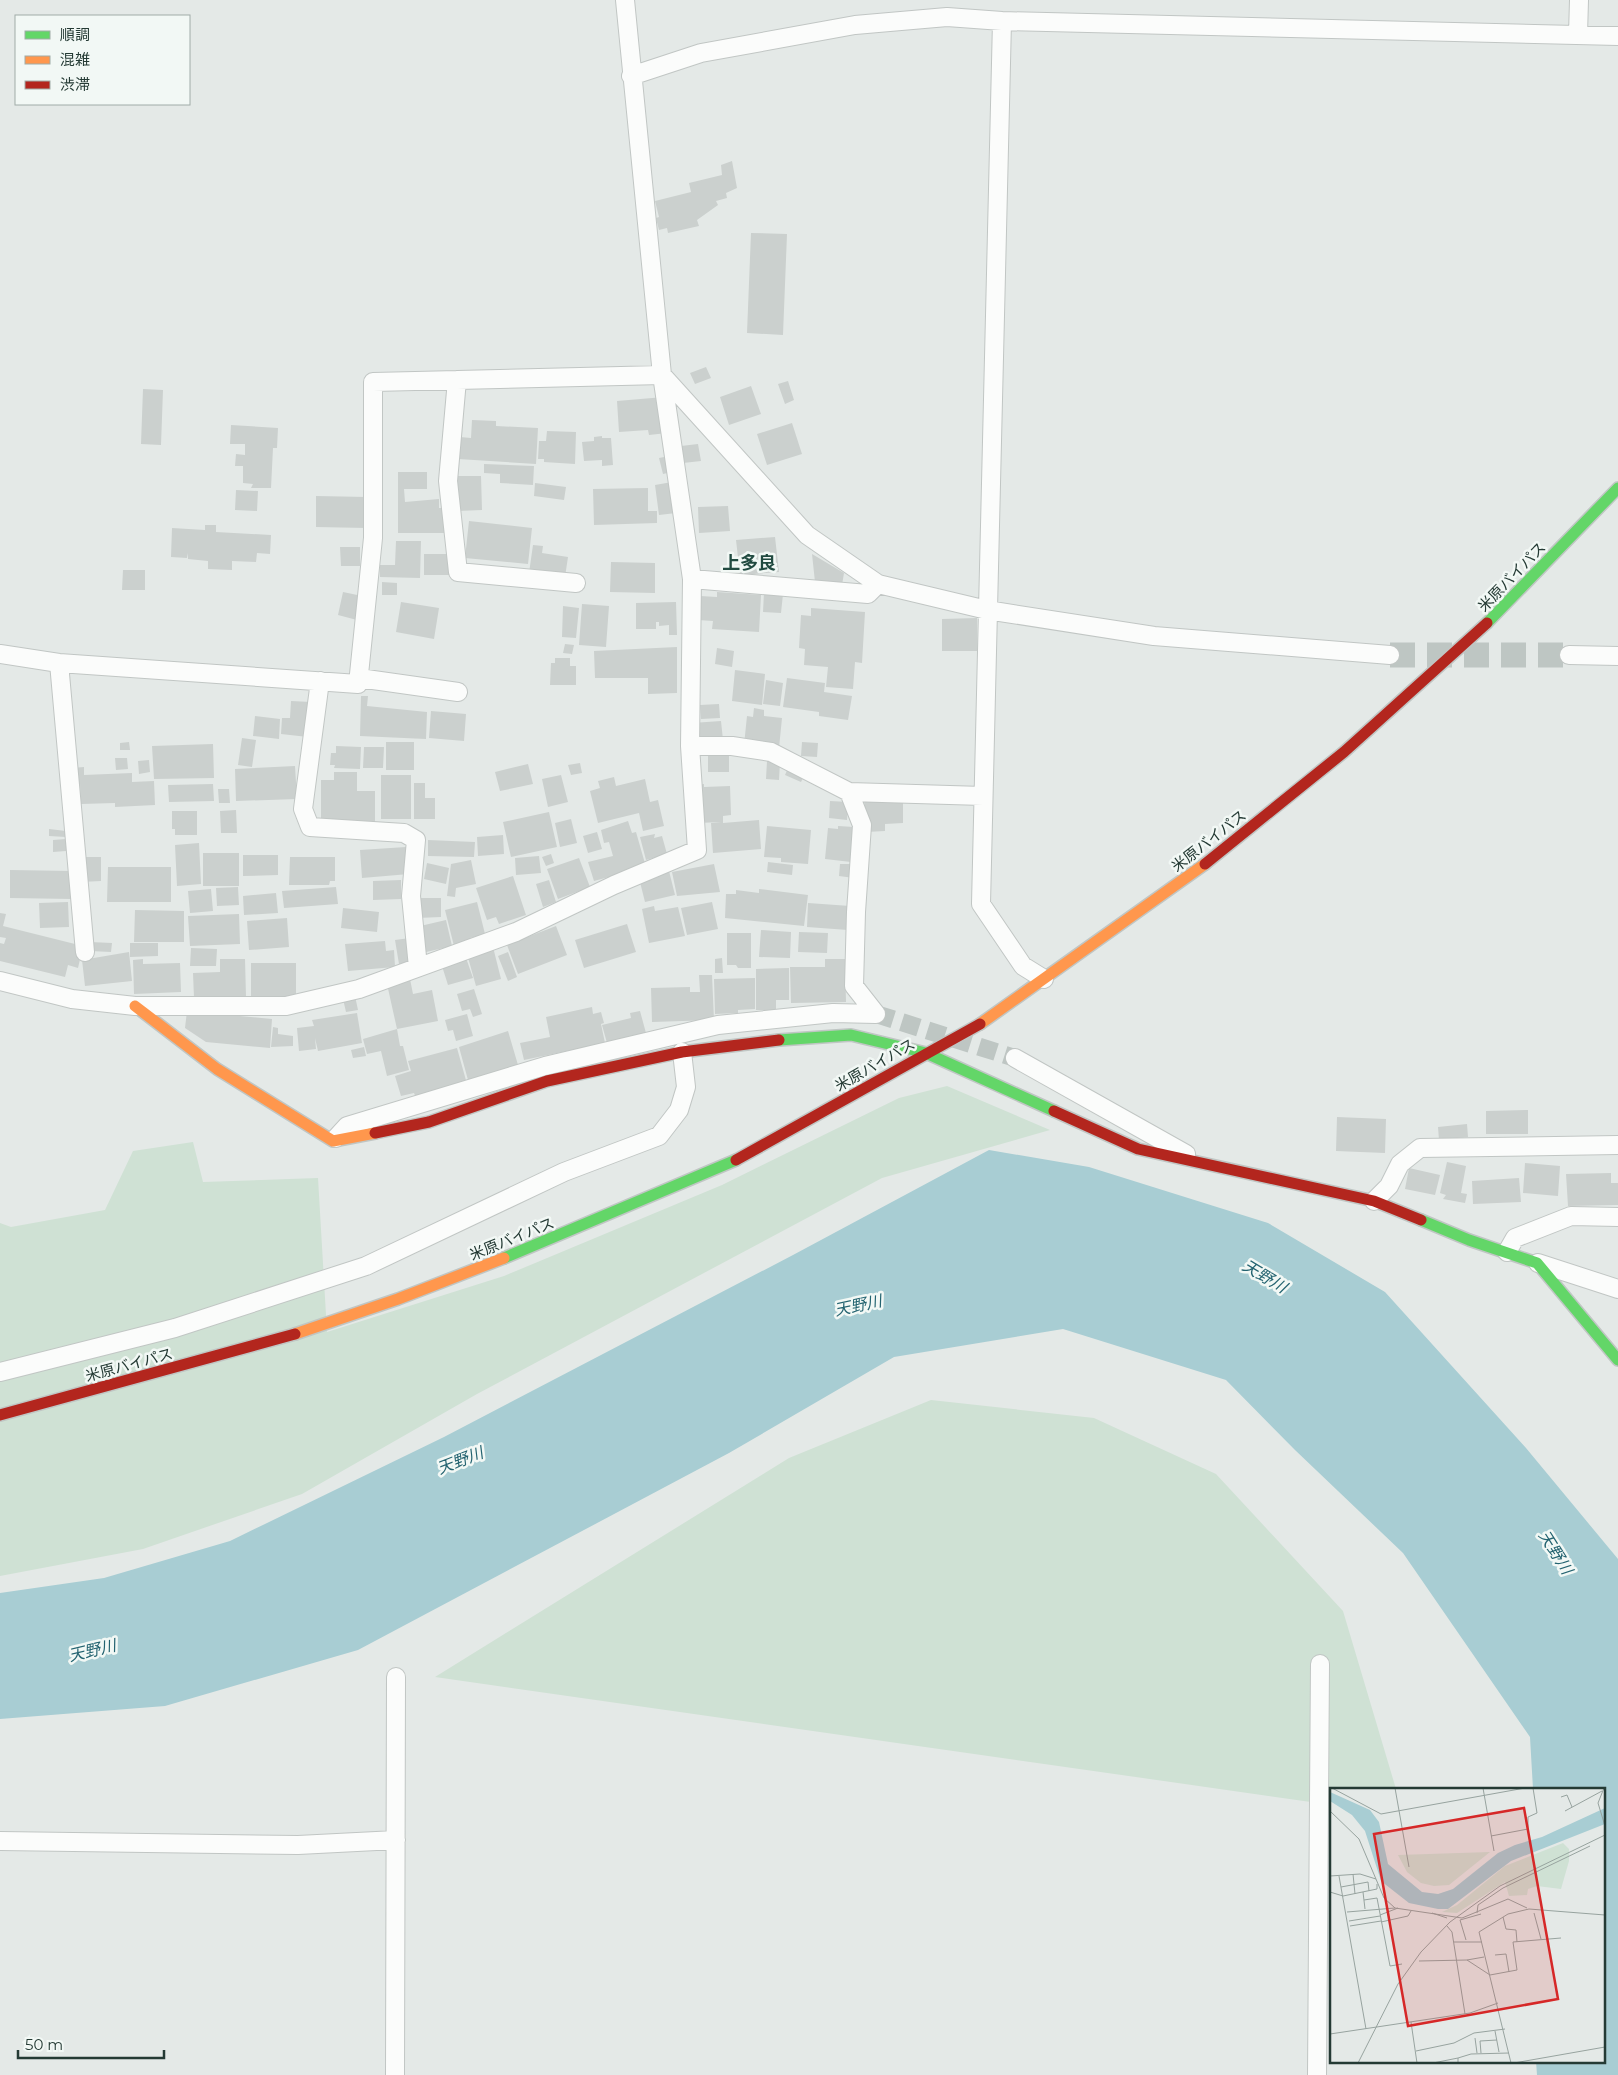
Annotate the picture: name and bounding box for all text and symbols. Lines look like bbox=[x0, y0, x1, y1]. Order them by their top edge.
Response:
legend bbox=[15, 15, 190, 105]
text: 順調 bbox=[60, 25, 90, 44]
text: 混雑 bbox=[60, 50, 90, 69]
text: 渋滞 bbox=[60, 75, 90, 94]
street label: 米原バイパス bbox=[1474, 538, 1550, 616]
district label: 上多良 bbox=[722, 552, 776, 574]
street label: 米原バイパス bbox=[1167, 806, 1250, 876]
street label: 米原バイパス bbox=[831, 1034, 918, 1095]
street label: 米原バイパス bbox=[467, 1213, 557, 1264]
water label: 天野川 bbox=[1239, 1256, 1292, 1298]
water label: 天野川 bbox=[833, 1291, 886, 1320]
street label: 米原バイパス bbox=[83, 1344, 175, 1385]
water label: 天野川 bbox=[434, 1442, 488, 1478]
water label: 天野川 bbox=[1535, 1527, 1577, 1579]
water label: 天野川 bbox=[67, 1635, 120, 1665]
inset map bbox=[1330, 1788, 1606, 2062]
scale bar bbox=[18, 2028, 164, 2060]
text: 50 m bbox=[25, 2035, 63, 2054]

